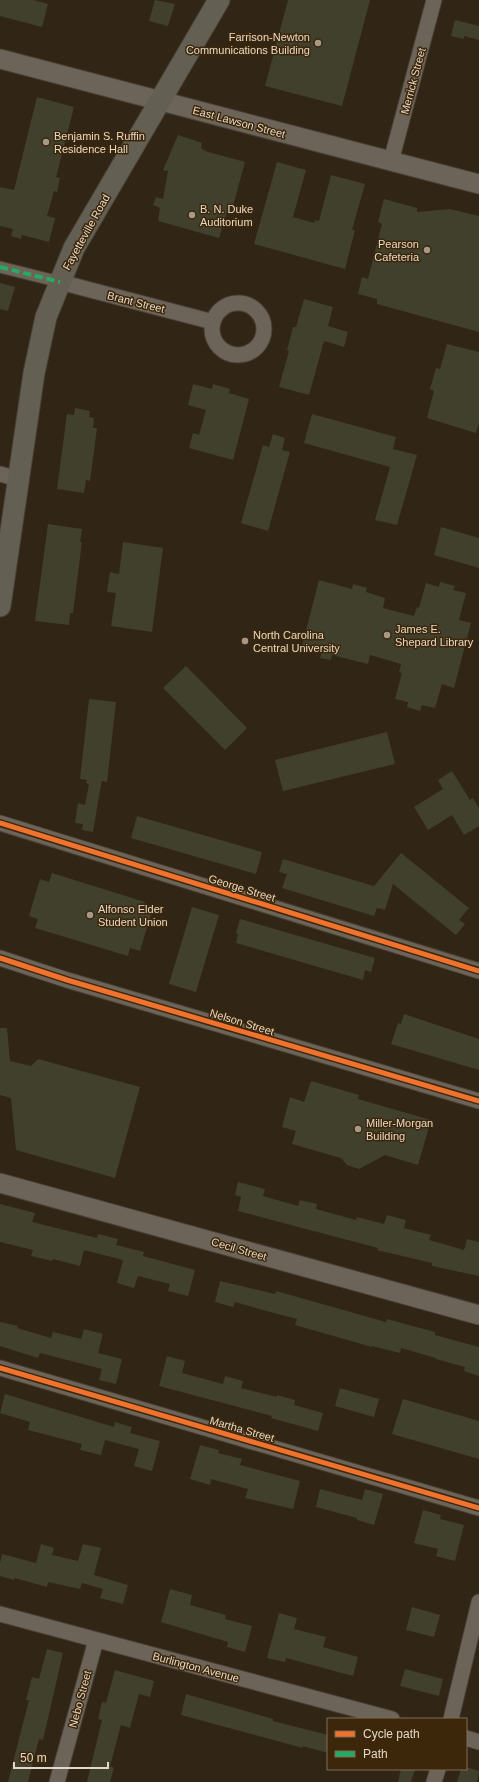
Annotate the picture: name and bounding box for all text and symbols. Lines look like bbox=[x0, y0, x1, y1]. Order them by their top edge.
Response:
place label: Farrison-Newton Communications Building bbox=[186, 31, 310, 56]
marker: Farrison-Newton Communications Building bbox=[313, 38, 323, 48]
street label: Merrick Street bbox=[398, 46, 428, 116]
street label: East Lawson Street bbox=[191, 104, 287, 140]
place label: Benjamin S. Ruffin Residence Hall bbox=[54, 130, 145, 155]
marker: Benjamin S. Ruffin Residence Hall bbox=[41, 137, 51, 147]
street label: Fayetteville Road bbox=[60, 192, 112, 272]
place label: B. N. Duke Auditorium bbox=[200, 203, 253, 228]
marker: B. N. Duke Auditorium bbox=[187, 210, 197, 220]
place label: Pearson Cafeteria bbox=[374, 238, 420, 263]
marker: Pearson Cafeteria bbox=[422, 245, 432, 255]
street label: Brant Street bbox=[106, 289, 166, 315]
place label: James E. Shepard Library bbox=[395, 623, 474, 648]
place label: North Carolina Central University bbox=[253, 629, 340, 654]
marker: James E. Shepard Library bbox=[382, 630, 392, 640]
marker: North Carolina Central University bbox=[240, 636, 250, 646]
street label: George Street bbox=[207, 872, 277, 904]
place label: Alfonso Elder Student Union bbox=[98, 903, 168, 928]
marker: Alfonso Elder Student Union bbox=[85, 910, 95, 920]
street label: Nelson Street bbox=[208, 1007, 276, 1037]
place label: Miller-Morgan Building bbox=[366, 1117, 433, 1142]
marker: Miller-Morgan Building bbox=[353, 1124, 363, 1134]
street label: Cecil Street bbox=[210, 1235, 268, 1263]
street label: Martha Street bbox=[208, 1414, 276, 1444]
street label: Burlington Avenue bbox=[151, 1650, 241, 1684]
street label: Nebo Street bbox=[67, 1669, 93, 1729]
legend bbox=[327, 1718, 467, 1770]
text: Cycle path bbox=[363, 1727, 420, 1741]
scale bar bbox=[14, 1744, 108, 1770]
text: Path bbox=[363, 1747, 388, 1761]
text: 50 m bbox=[20, 1751, 47, 1765]

